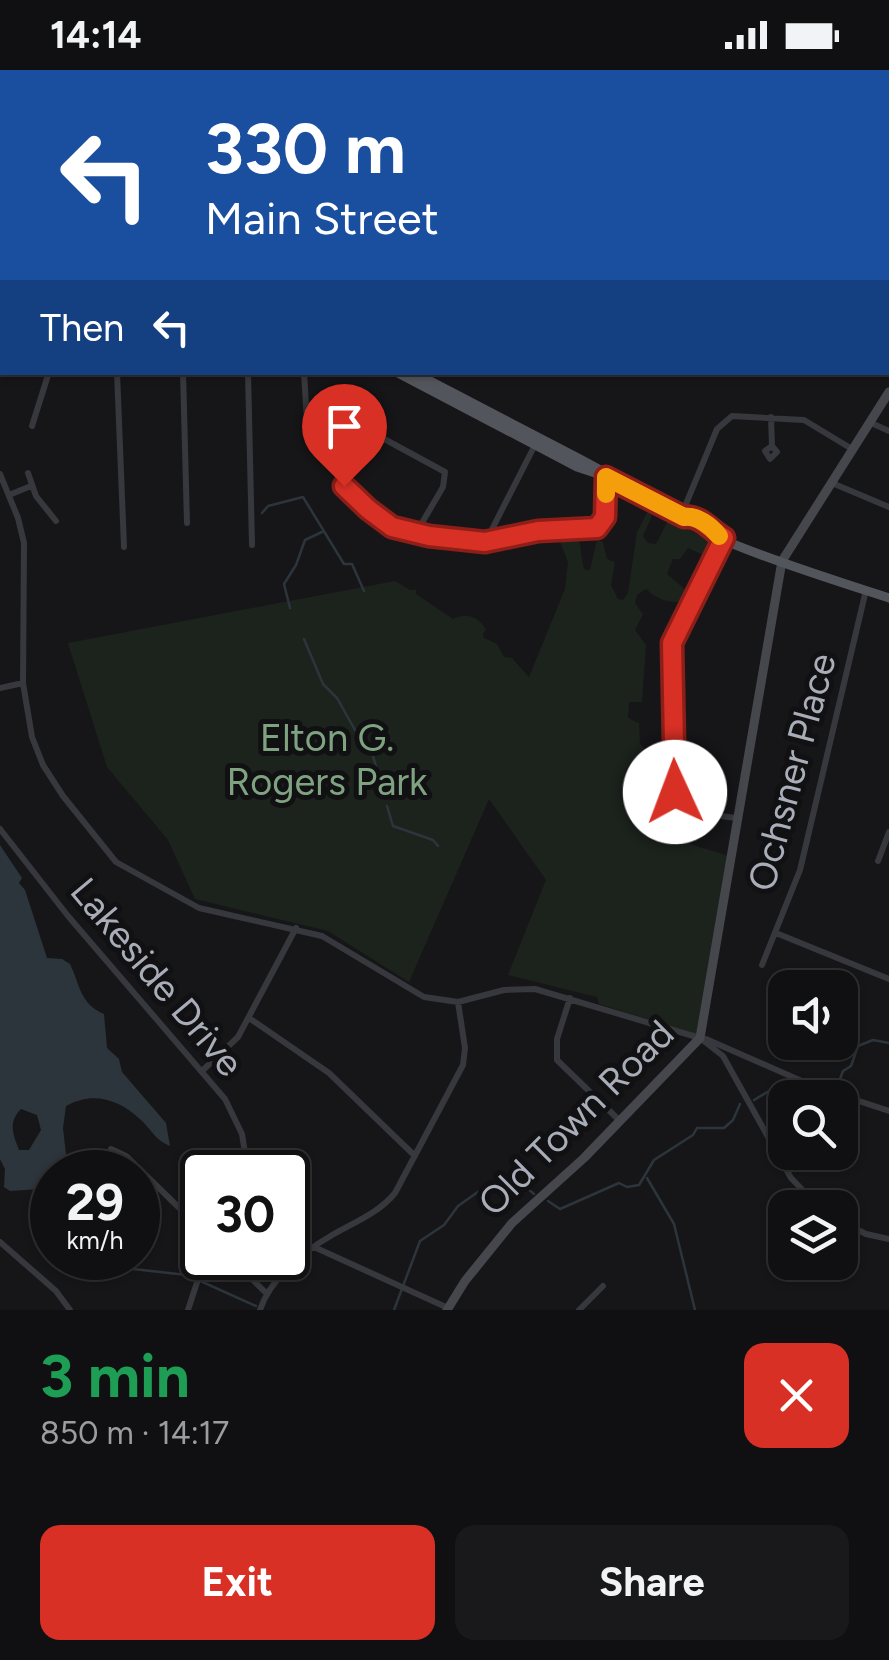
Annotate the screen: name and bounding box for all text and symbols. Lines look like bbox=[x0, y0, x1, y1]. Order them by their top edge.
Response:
text: 14:14 bbox=[50, 12, 142, 58]
text: 330 m bbox=[205, 106, 406, 191]
icon: left bbox=[40, 110, 170, 240]
text: Main Street bbox=[205, 191, 439, 245]
icon: left bbox=[144, 300, 199, 355]
text: Then bbox=[40, 305, 124, 351]
pin bbox=[302, 384, 387, 487]
icon: arrive bbox=[317, 399, 372, 454]
street label: Ochsner Place bbox=[738, 648, 846, 896]
park label: Elton G. Rogers Park bbox=[226, 715, 428, 805]
position arrow bbox=[623, 740, 727, 844]
street label: Lakeside Drive bbox=[61, 868, 253, 1086]
map controls bbox=[768, 970, 858, 1280]
button: sound bbox=[768, 970, 858, 1060]
street label: Old Town Road bbox=[469, 1011, 683, 1225]
button: search bbox=[768, 1080, 858, 1170]
speed limit sign: 30 bbox=[180, 1150, 310, 1280]
text: 29 bbox=[66, 1172, 124, 1233]
button: layers bbox=[768, 1190, 858, 1280]
text: km/h bbox=[66, 1225, 124, 1255]
text: 3 min bbox=[40, 1340, 190, 1412]
button: close bbox=[744, 1343, 849, 1448]
text: 850 m · 14:17 bbox=[40, 1414, 229, 1452]
button: Exit bbox=[40, 1525, 435, 1640]
button: Share bbox=[455, 1525, 849, 1640]

